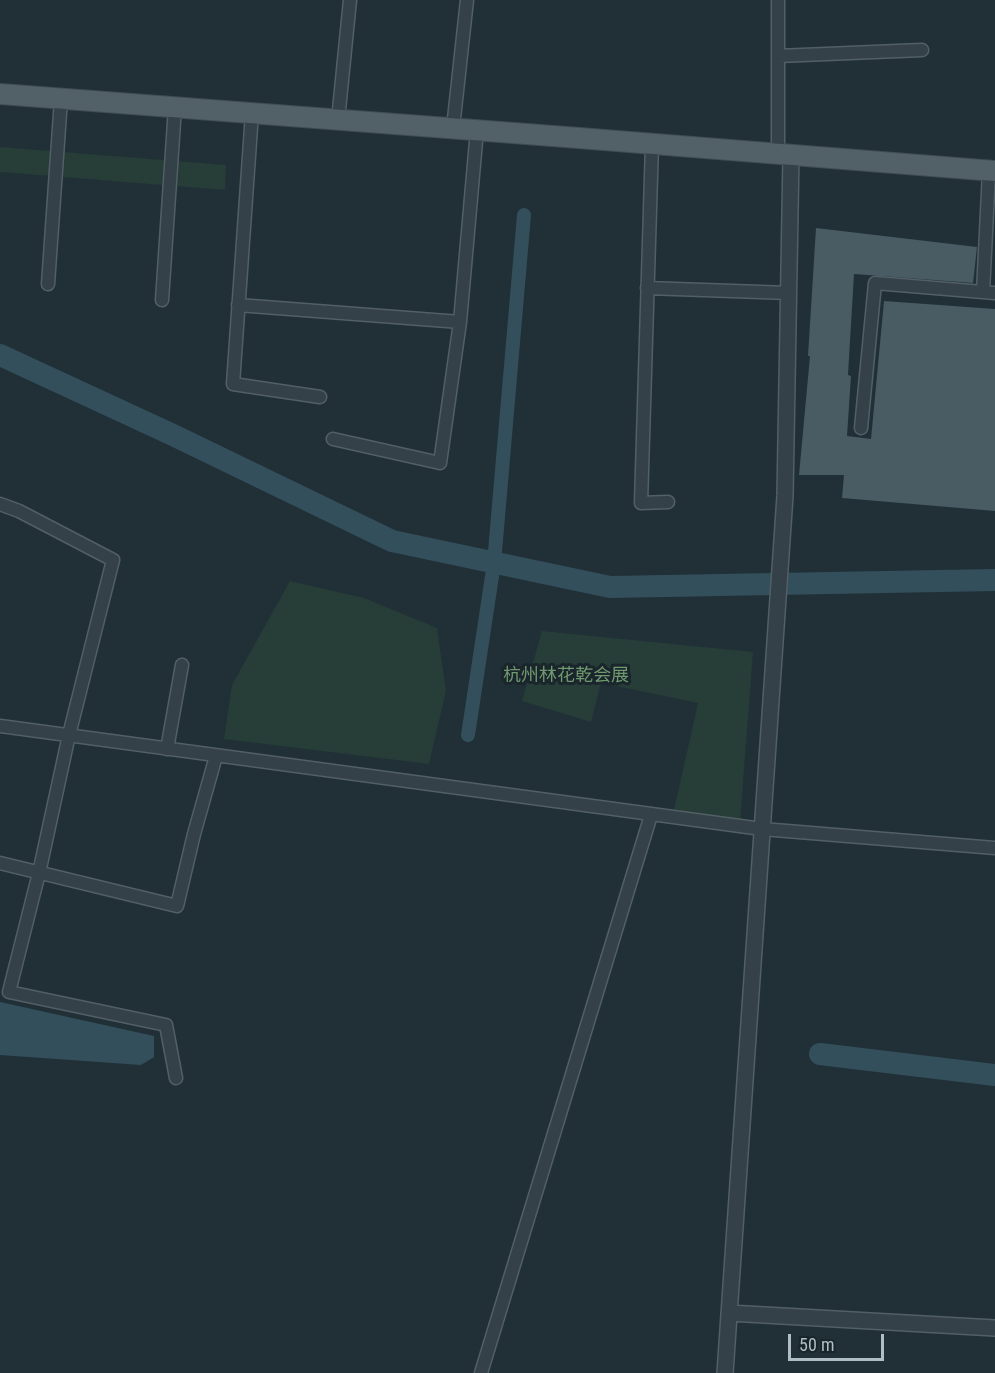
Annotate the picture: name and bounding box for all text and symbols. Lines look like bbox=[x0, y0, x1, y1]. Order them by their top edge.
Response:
park label: 杭州林花乾会展 bbox=[503, 665, 629, 687]
scale bar bbox=[791, 1322, 887, 1360]
text: 50 m bbox=[799, 1334, 834, 1355]

